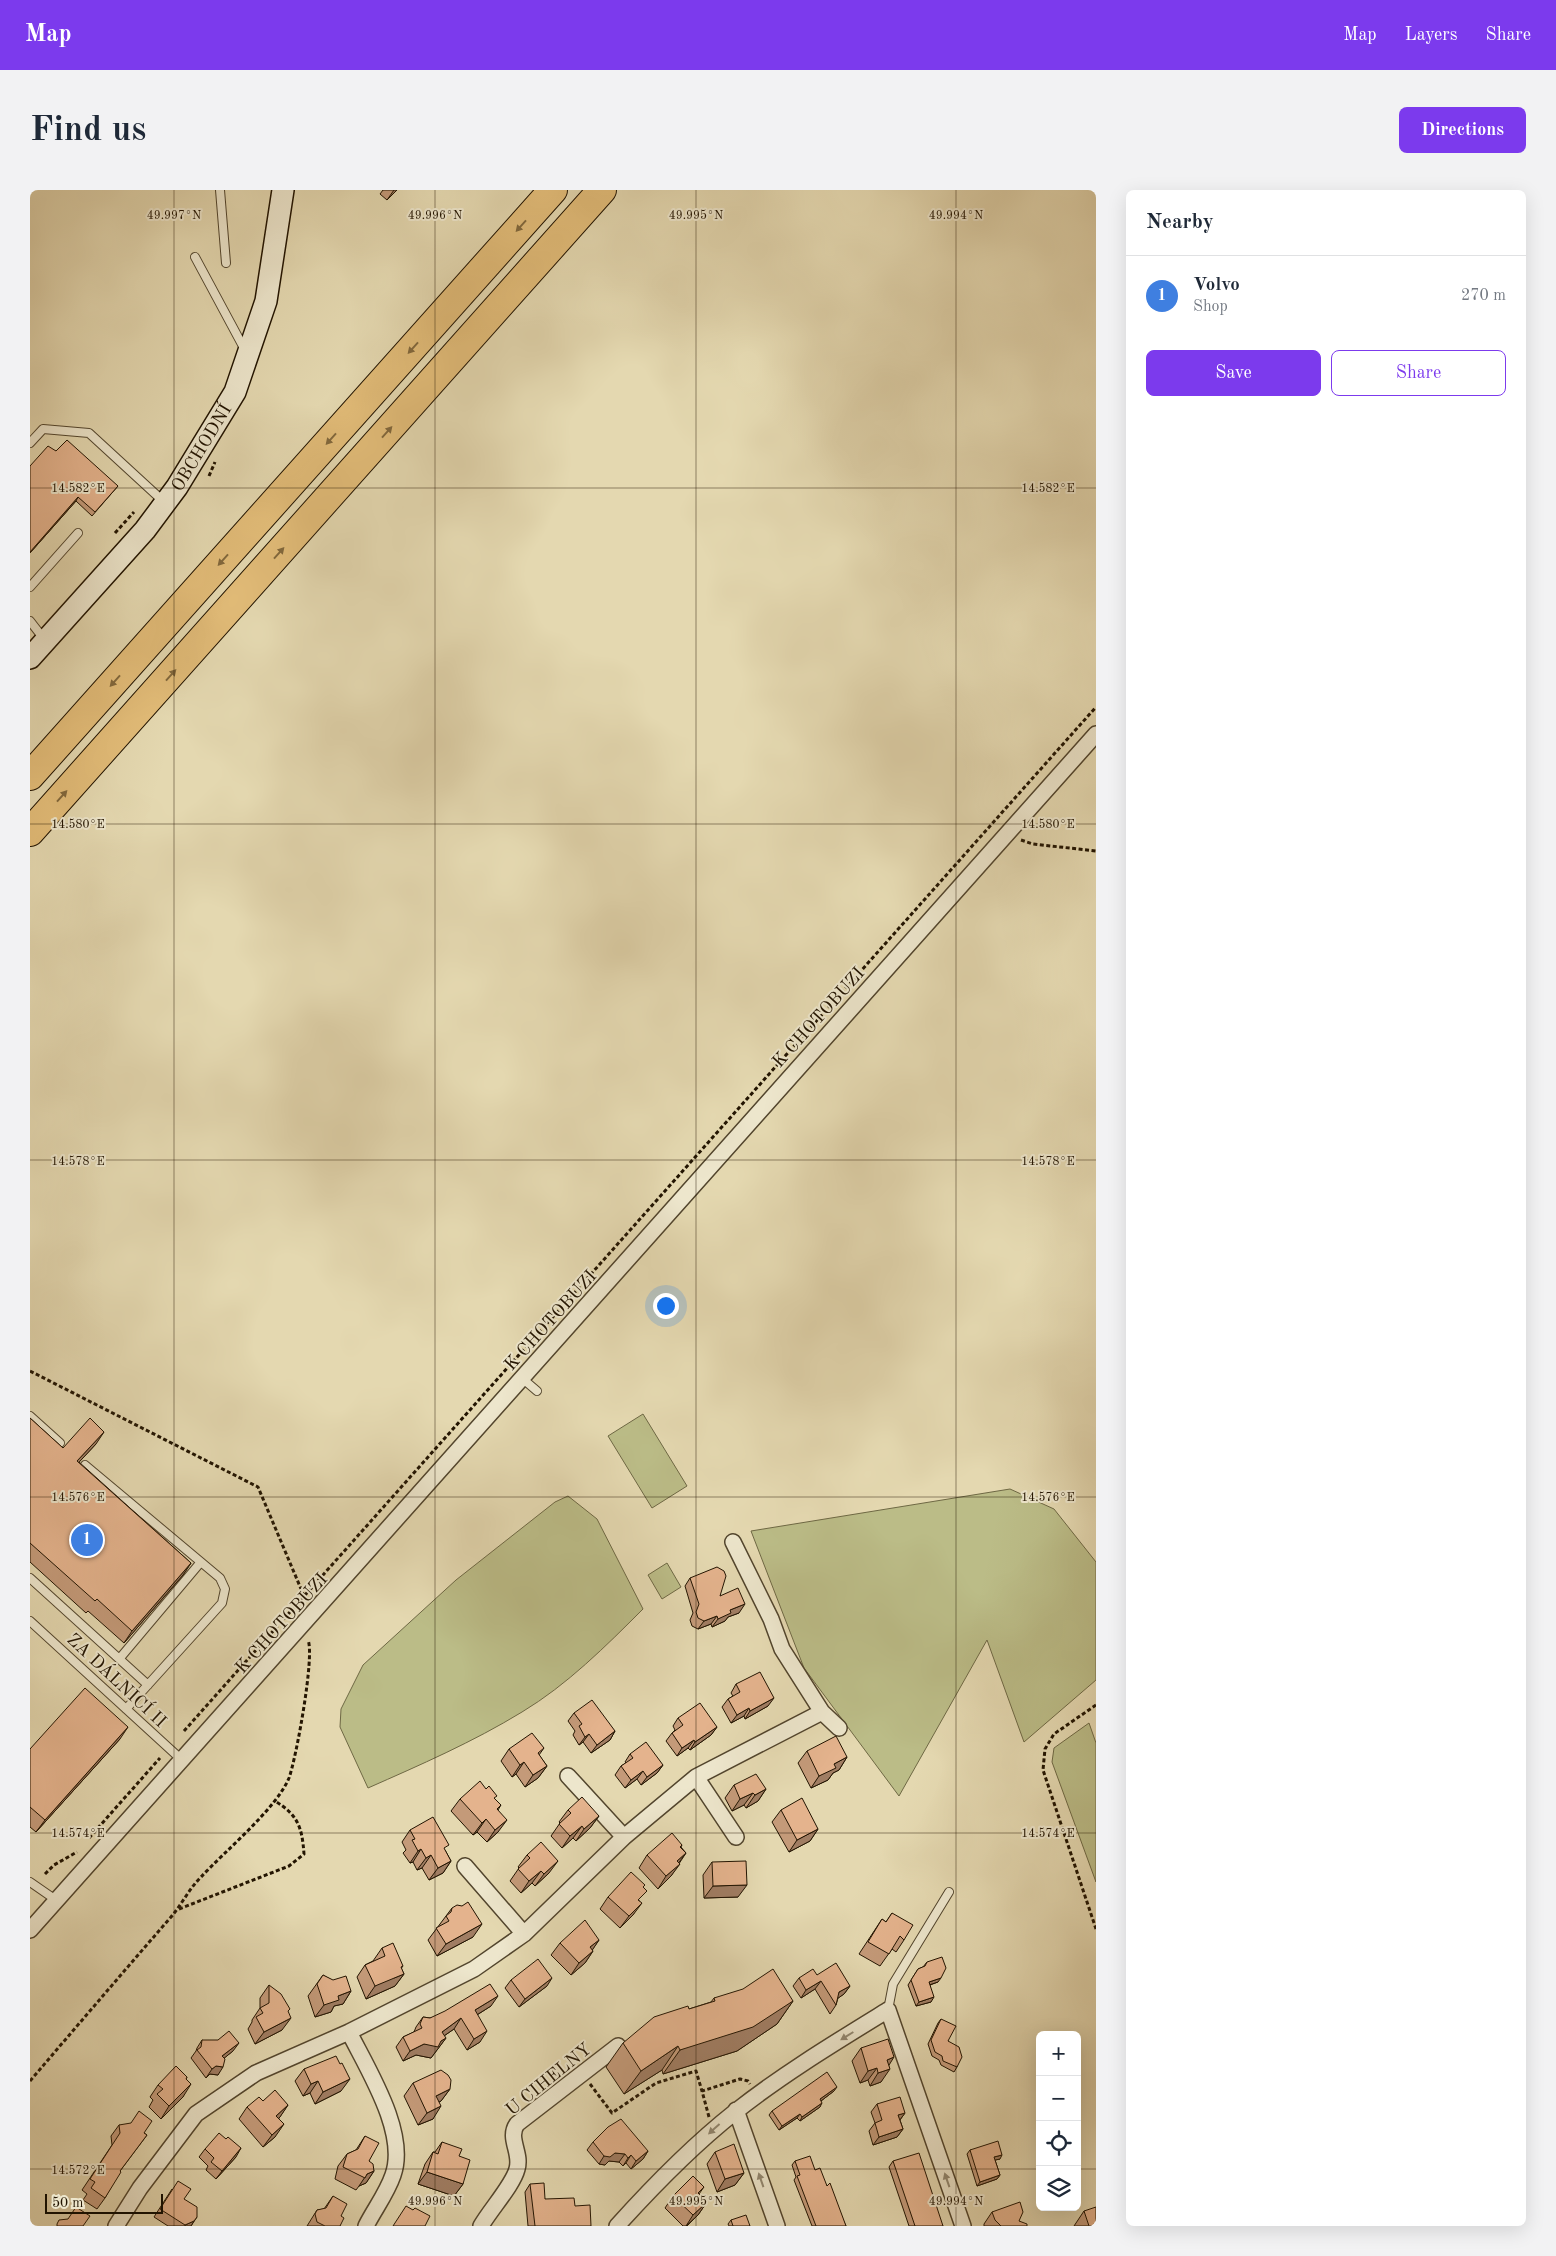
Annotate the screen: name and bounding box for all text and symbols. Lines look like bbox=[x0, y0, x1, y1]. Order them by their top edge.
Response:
text: Map bbox=[25, 23, 72, 47]
text: Map bbox=[1343, 26, 1377, 44]
text: Layers bbox=[1405, 26, 1457, 44]
text: Share bbox=[1485, 26, 1531, 44]
button: Directions bbox=[1399, 107, 1526, 153]
text: Find us bbox=[30, 113, 146, 148]
text: 49.995°N bbox=[669, 209, 723, 222]
text: 49.997°N bbox=[147, 210, 201, 222]
text: 49.996°N bbox=[408, 210, 462, 222]
text: 49.994°N bbox=[929, 210, 983, 222]
text: Nearby bbox=[1146, 212, 1214, 233]
one-way arrow bbox=[515, 220, 527, 232]
text: Volvo bbox=[1193, 276, 1240, 295]
text: 1 bbox=[1157, 288, 1167, 304]
text: 270 m bbox=[1461, 288, 1506, 304]
text: Shop bbox=[1193, 299, 1228, 315]
one-way arrow bbox=[407, 341, 419, 353]
button: Save bbox=[1146, 350, 1321, 396]
button: Share bbox=[1331, 350, 1506, 396]
street label: OBCHODNÍ bbox=[169, 399, 235, 495]
one-way arrow bbox=[381, 426, 393, 438]
one-way arrow bbox=[326, 433, 337, 445]
text: 14.582°E bbox=[51, 482, 105, 495]
text: 14.582°E bbox=[1021, 482, 1075, 495]
one-way arrow bbox=[273, 547, 284, 560]
one-way arrow bbox=[217, 554, 229, 566]
one-way arrow bbox=[165, 668, 176, 681]
one-way arrow bbox=[109, 675, 120, 688]
one-way arrow bbox=[57, 789, 68, 802]
text: 14.580°E bbox=[51, 818, 105, 831]
text: 14.580°E bbox=[1021, 818, 1075, 831]
street label: K CHOTOBUZI bbox=[769, 964, 868, 1071]
text: 14.578°E bbox=[51, 1155, 105, 1168]
text: 14.578°E bbox=[1021, 1155, 1075, 1168]
street label: K CHOTOBUZI bbox=[501, 1267, 600, 1374]
your location bbox=[653, 1293, 679, 1319]
text: 14.576°E bbox=[51, 1491, 105, 1504]
text: 14.576°E bbox=[1021, 1491, 1075, 1504]
pin: 1 bbox=[71, 1521, 103, 1559]
street label: K CHOTOBUZI bbox=[232, 1570, 331, 1677]
street label: ZA DÁLNICÍ II bbox=[63, 1627, 172, 1731]
text: 14.574°E bbox=[51, 1827, 105, 1840]
text: 14.574°E bbox=[1021, 1827, 1075, 1840]
one-way arrow bbox=[840, 2031, 853, 2041]
map controls bbox=[1036, 2031, 1081, 2211]
button: + bbox=[1036, 2031, 1081, 2076]
street label: U CIHELNY bbox=[503, 2040, 595, 2119]
button: − bbox=[1036, 2076, 1081, 2121]
button: locate bbox=[1036, 2121, 1081, 2166]
one-way arrow bbox=[708, 2123, 720, 2135]
text: 14.572°E bbox=[51, 2164, 105, 2177]
button: layers bbox=[1036, 2166, 1081, 2211]
one-way arrow bbox=[757, 2172, 765, 2187]
one-way arrow bbox=[943, 2172, 951, 2187]
scale bar bbox=[45, 2191, 162, 2214]
text: 49.995°N bbox=[669, 2195, 723, 2208]
text: 50 m bbox=[52, 2196, 83, 2210]
text: 49.996°N bbox=[408, 2196, 462, 2208]
text: 49.994°N bbox=[929, 2196, 983, 2208]

